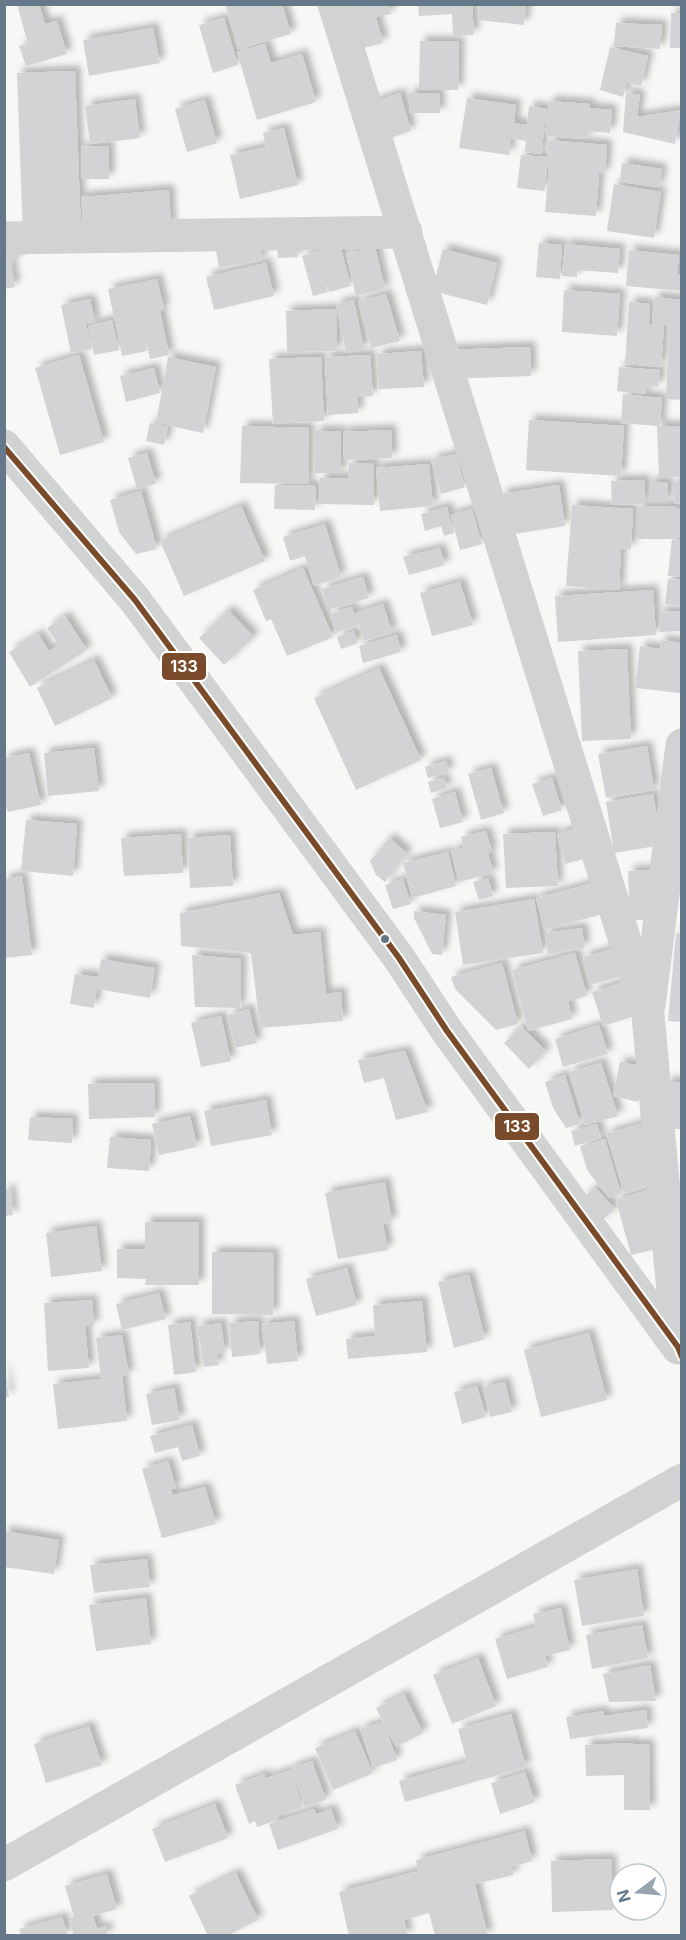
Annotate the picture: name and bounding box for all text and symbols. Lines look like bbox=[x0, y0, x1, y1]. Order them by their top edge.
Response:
line badge: 133 bbox=[161, 652, 207, 681]
text: 133 bbox=[170, 656, 198, 676]
unlabelled marker bbox=[379, 933, 391, 945]
line badge: 133 bbox=[494, 1112, 540, 1141]
text: 133 bbox=[503, 1116, 531, 1136]
north arrow bbox=[608, 1862, 668, 1922]
text: N bbox=[612, 1888, 635, 1905]

